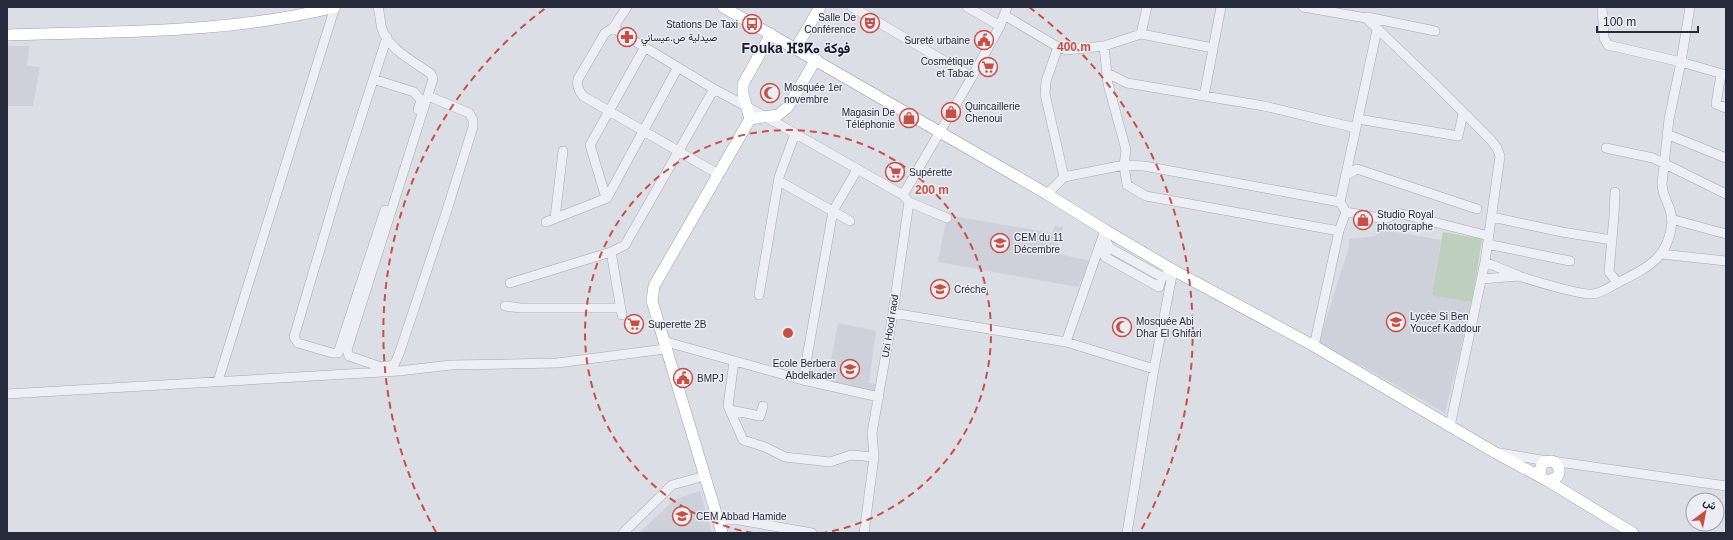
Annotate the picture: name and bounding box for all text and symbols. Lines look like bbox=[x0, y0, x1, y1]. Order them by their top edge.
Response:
scale bar bbox=[1597, 8, 1698, 34]
place label: Salle De Conférence bbox=[804, 12, 856, 35]
theatre icon: Salle De Conférence bbox=[859, 12, 881, 34]
bus stop icon: Stations De Taxi bbox=[741, 13, 763, 35]
text: 100 m bbox=[1603, 15, 1636, 29]
place label: Stations De Taxi bbox=[666, 19, 738, 30]
pharmacy icon: صيدلية ص.عيساني bbox=[616, 26, 638, 48]
public building icon: Sureté urbaine bbox=[973, 29, 995, 51]
place label: صيدلية ص.عيساني bbox=[641, 32, 717, 46]
place label: Sureté urbaine bbox=[904, 35, 970, 46]
district label: Fouka ⴼⵓⴽⴰ فوكة bbox=[742, 40, 850, 57]
text: 400 m bbox=[1057, 40, 1091, 54]
place label: Cosmétique et Tabac bbox=[921, 56, 974, 79]
supermarket icon: Cosmétique et Tabac bbox=[977, 56, 999, 78]
mosque icon: Mosquée 1er novembre bbox=[759, 82, 781, 104]
place label: Mosquée 1er novembre bbox=[784, 82, 843, 105]
shop icon: Quincaillerie Chenoui bbox=[940, 101, 962, 123]
place label: Quincaillerie Chenoui bbox=[965, 101, 1020, 124]
place label: Magasin De Téléphonie bbox=[842, 107, 895, 130]
shop icon: Magasin De Téléphonie bbox=[898, 107, 920, 129]
supermarket icon: Supérette bbox=[884, 161, 906, 183]
place label: Supérette bbox=[909, 167, 953, 178]
text: 200 m bbox=[915, 183, 949, 197]
shop icon: Studio Royal photographe bbox=[1352, 209, 1374, 231]
place label: Studio Royal photographe bbox=[1377, 209, 1434, 232]
school or university icon: CEM du 11 Décembre bbox=[989, 232, 1011, 254]
place label: CEM du 11 Décembre bbox=[1014, 232, 1064, 255]
school or university icon: Créche bbox=[929, 278, 951, 300]
place label: Créche bbox=[954, 284, 987, 295]
street label: Uzi Hood raod bbox=[880, 294, 900, 358]
school or university icon: Lycée Si Ben Youcef Kaddour bbox=[1385, 311, 1407, 333]
place label: Lycée Si Ben Youcef Kaddour bbox=[1410, 311, 1481, 334]
supermarket icon: Superette 2B bbox=[623, 313, 645, 335]
mosque icon: Mosquée Abi Dhar El Ghifari bbox=[1111, 316, 1133, 338]
place label: Mosquée Abi Dhar El Ghifari bbox=[1136, 316, 1202, 339]
place label: Superette 2B bbox=[648, 319, 707, 330]
centre of rings bbox=[781, 326, 795, 340]
place label: Ecole Berbera Abdelkader bbox=[773, 358, 837, 381]
school or university icon: Ecole Berbera Abdelkader bbox=[839, 358, 861, 380]
public building icon: BMPJ bbox=[672, 367, 694, 389]
place label: BMPJ bbox=[697, 373, 724, 384]
north arrow bbox=[1685, 492, 1725, 532]
text: ش bbox=[1701, 495, 1719, 513]
school or university icon: CEM Abbad Hamide bbox=[671, 505, 693, 527]
place label: CEM Abbad Hamide bbox=[696, 511, 787, 522]

